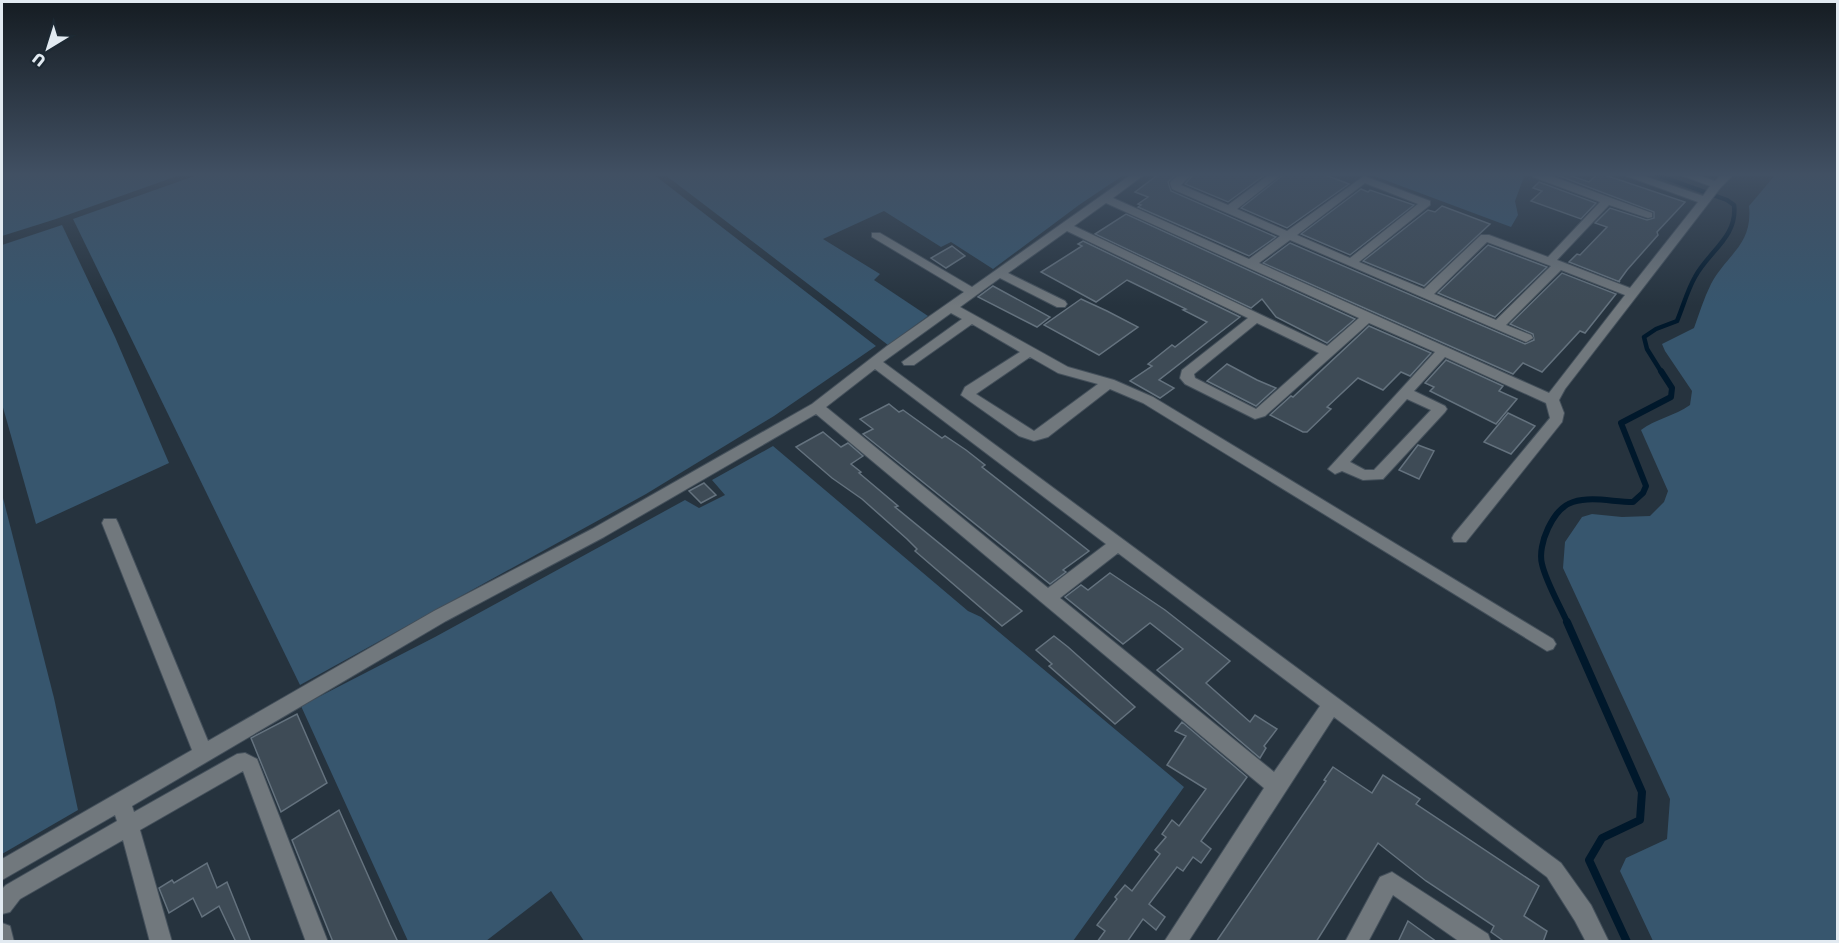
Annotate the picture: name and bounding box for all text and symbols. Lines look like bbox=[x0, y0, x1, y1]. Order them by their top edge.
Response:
north arrow bbox=[18, 18, 78, 78]
text: U bbox=[29, 48, 49, 70]

